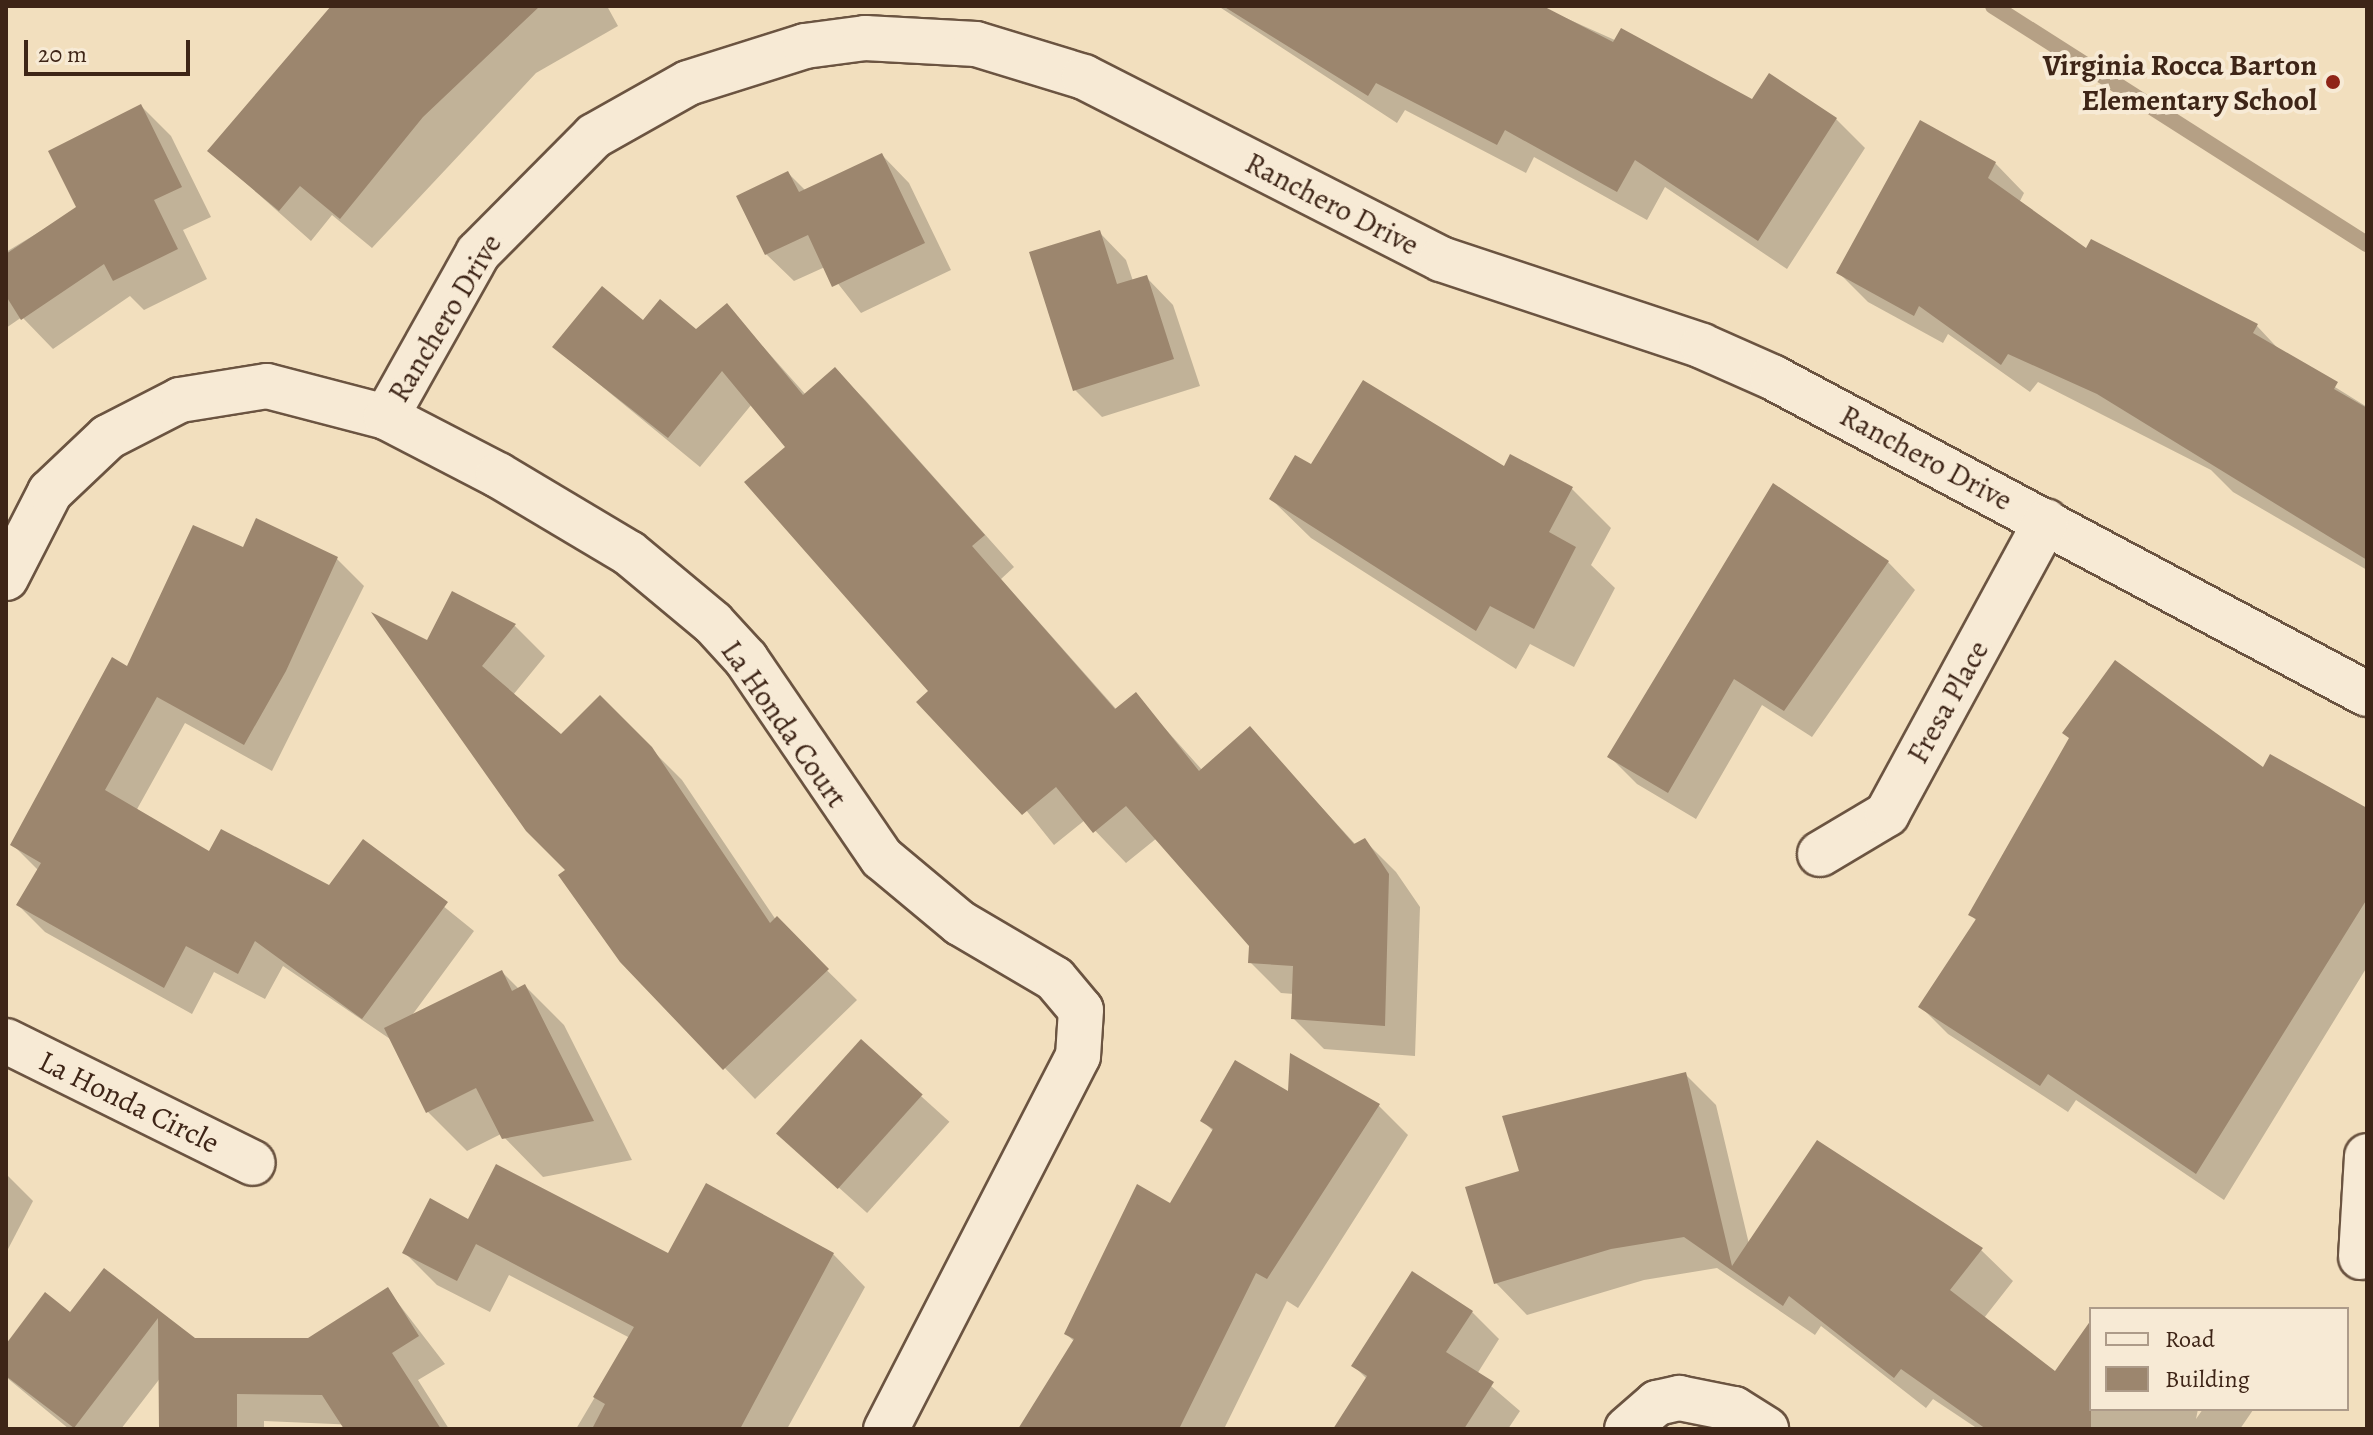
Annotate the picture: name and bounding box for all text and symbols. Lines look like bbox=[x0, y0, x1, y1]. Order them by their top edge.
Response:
scale bar bbox=[28, 24, 194, 74]
text: 20 m bbox=[38, 38, 87, 70]
place label: Virginia Rocca Barton Elementary School bbox=[2043, 47, 2317, 118]
marker: Virginia Rocca Barton Elementary School bbox=[2324, 73, 2342, 91]
street label: Ranchero Drive bbox=[1239, 145, 1425, 263]
street label: Ranchero Drive bbox=[381, 227, 509, 409]
street label: Ranchero Drive bbox=[1834, 398, 2018, 518]
street label: La Honda Court bbox=[713, 634, 855, 814]
street label: Fresa Place bbox=[1900, 634, 1996, 770]
street label: La Honda Circle bbox=[33, 1043, 225, 1161]
legend bbox=[2089, 1307, 2349, 1411]
text: Road bbox=[2165, 1323, 2215, 1355]
text: Building bbox=[2165, 1363, 2250, 1395]

